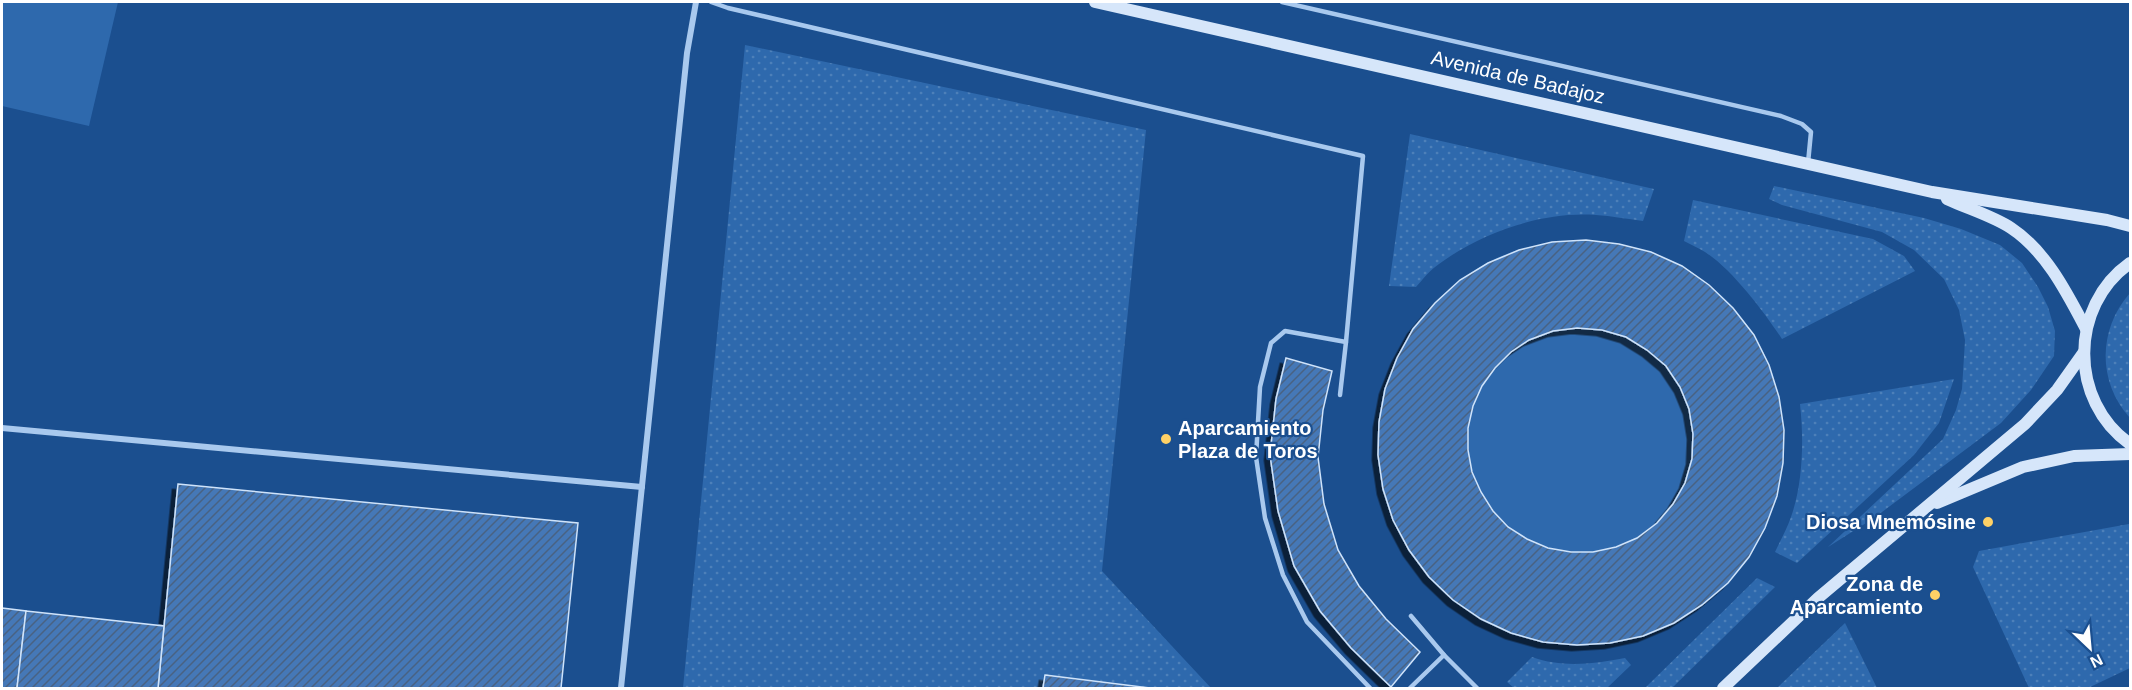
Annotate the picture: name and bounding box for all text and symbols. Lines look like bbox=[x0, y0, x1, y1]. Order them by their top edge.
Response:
street label: Avenida de Badajoz bbox=[1429, 46, 1607, 108]
place label: Aparcamiento Plaza de Toros bbox=[1178, 417, 1318, 462]
marker: Aparcamiento Plaza de Toros bbox=[1159, 432, 1173, 446]
place label: Diosa Mnemósine bbox=[1806, 511, 1976, 533]
marker: Diosa Mnemósine bbox=[1981, 515, 1995, 529]
place label: Zona de Aparcamiento bbox=[1790, 573, 1923, 618]
marker: Zona de Aparcamiento bbox=[1928, 588, 1942, 602]
north arrow bbox=[2060, 618, 2120, 678]
text: N bbox=[2087, 651, 2105, 671]

